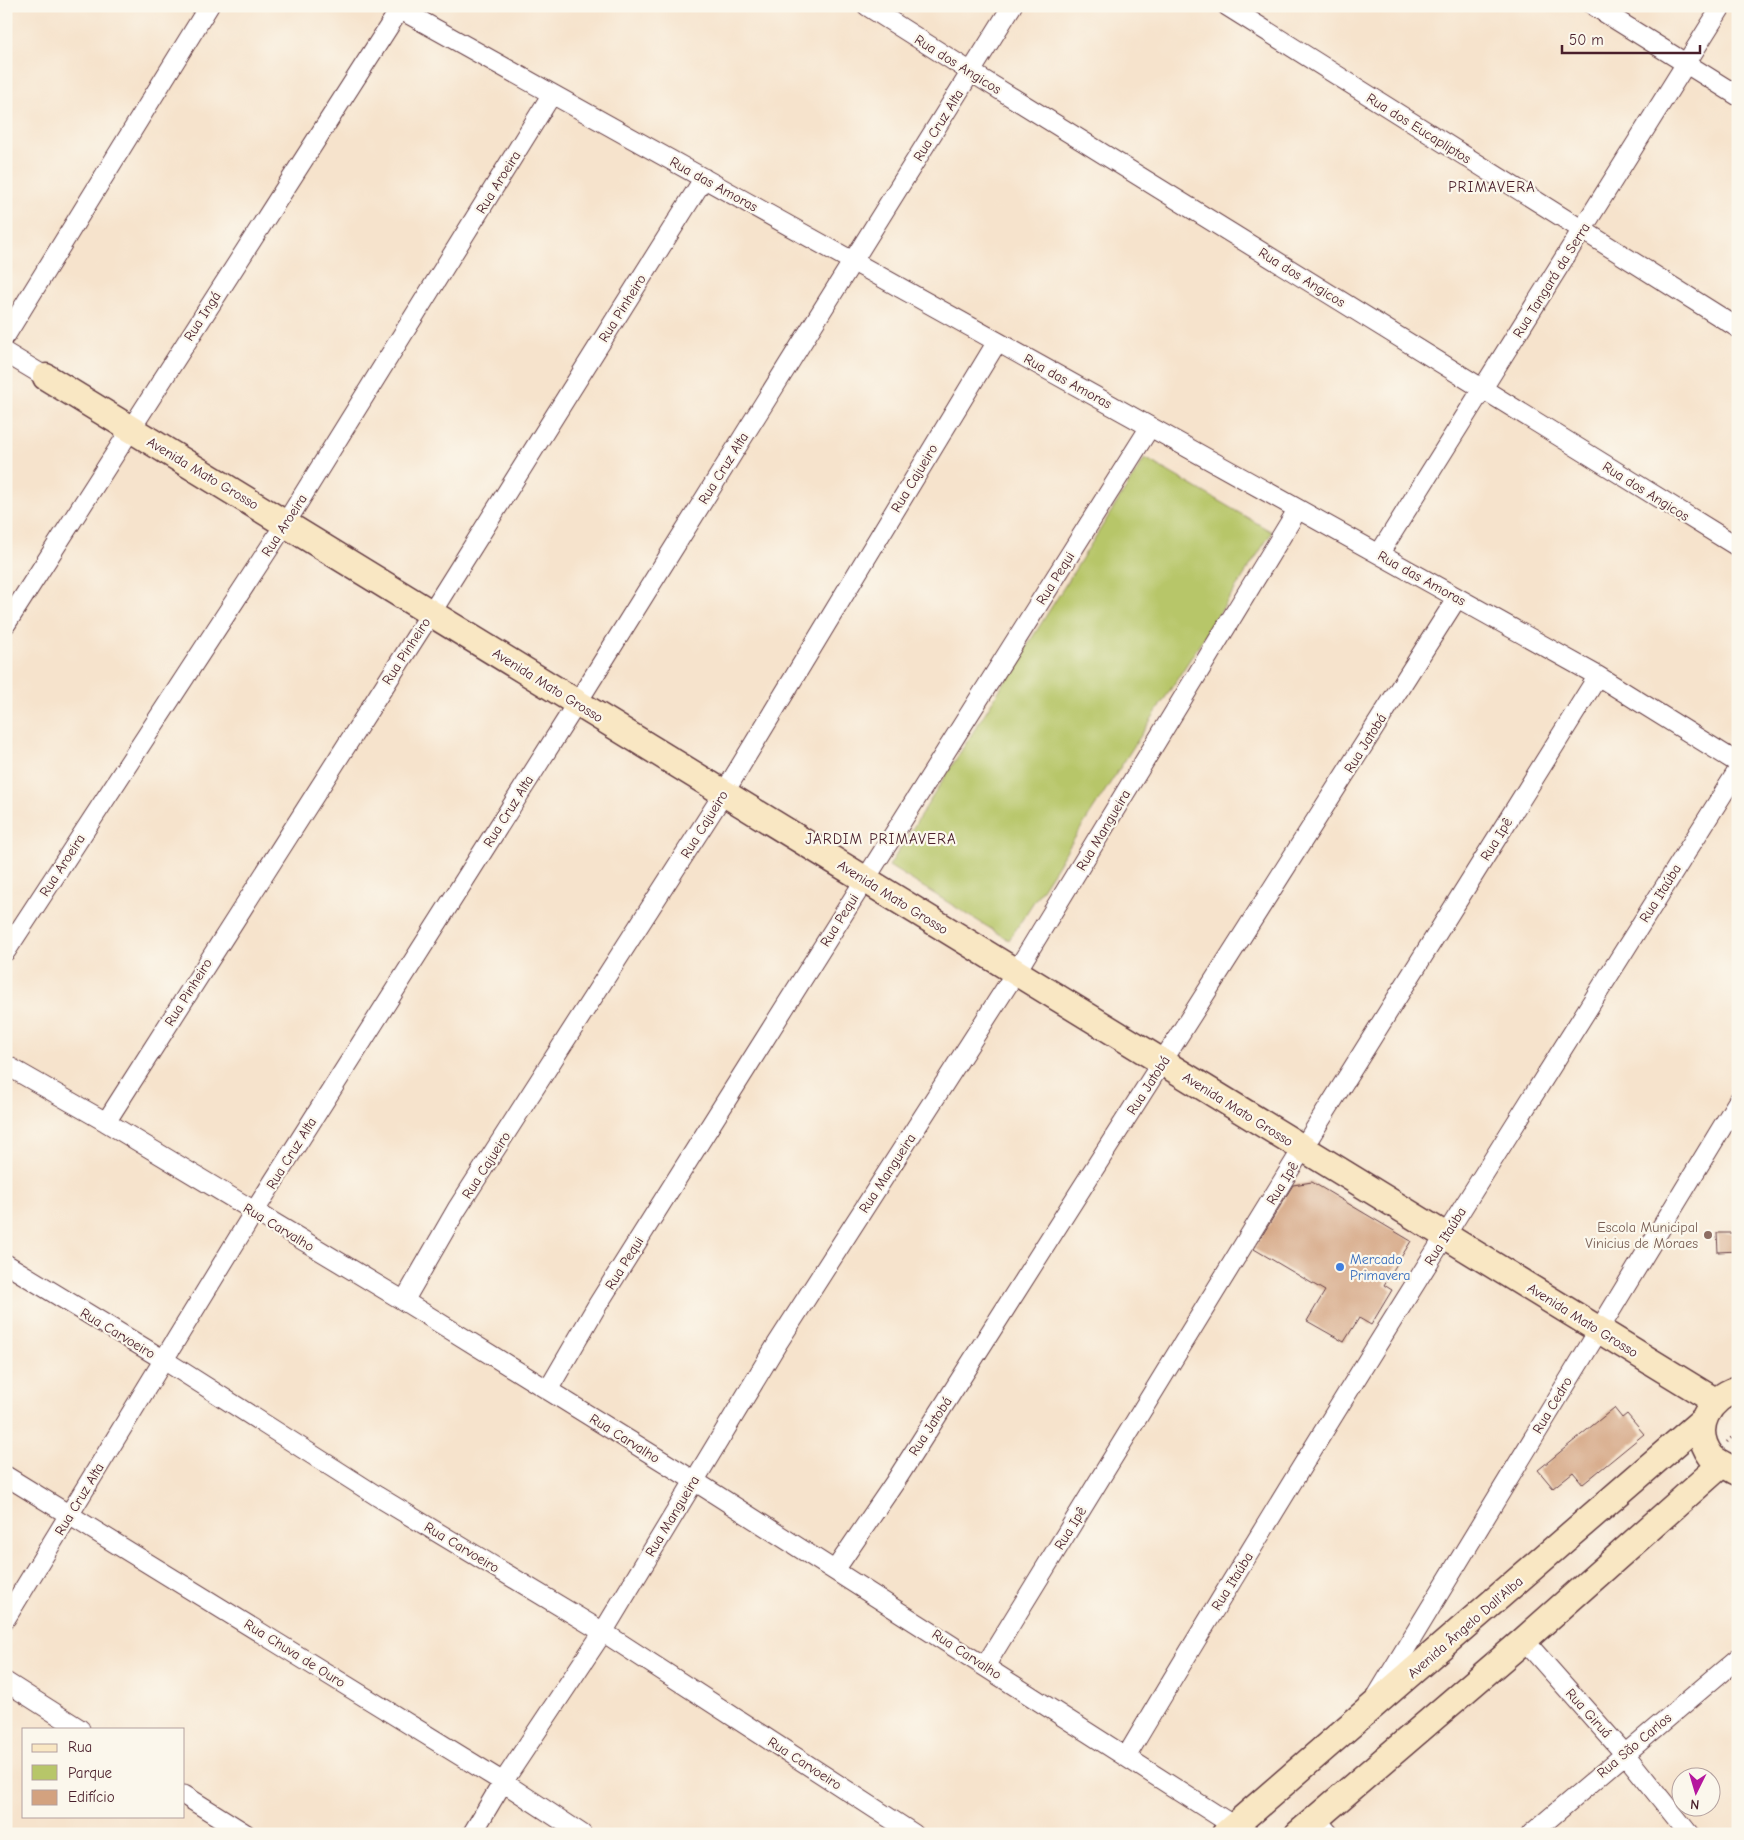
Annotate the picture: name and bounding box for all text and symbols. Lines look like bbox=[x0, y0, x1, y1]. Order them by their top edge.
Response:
scale bar bbox=[1562, 22, 1699, 54]
street label: Rua dos Angicos bbox=[911, 31, 1004, 98]
text: 50 m bbox=[1569, 31, 1604, 49]
street label: Rua Cruz Alta bbox=[910, 86, 967, 164]
street label: Rua dos Eucapliptos bbox=[1363, 89, 1474, 167]
street label: Rua Aroeira bbox=[472, 148, 524, 217]
street label: Rua das Amoras bbox=[667, 153, 761, 216]
district label: PRIMAVERA bbox=[1448, 178, 1536, 196]
street label: Rua Tangará da Serra bbox=[1509, 220, 1594, 341]
street label: Rua dos Angicos bbox=[1255, 244, 1348, 311]
street label: Rua Pinheiro bbox=[595, 271, 650, 345]
street label: Rua Ingá bbox=[180, 288, 225, 344]
street label: Rua das Amoras bbox=[1021, 350, 1115, 413]
street label: Rua Cruz Alta bbox=[695, 429, 752, 507]
street label: Avenida Mato Grosso bbox=[144, 433, 262, 513]
street label: Rua Cajueiro bbox=[887, 441, 941, 515]
street label: Rua dos Angicos bbox=[1599, 458, 1692, 525]
street label: Rua Aroeira bbox=[258, 491, 311, 560]
street label: Rua das Amoras bbox=[1375, 547, 1469, 610]
street label: Rua Pequi bbox=[1033, 549, 1078, 608]
street label: Rua Pinheiro bbox=[378, 615, 434, 688]
street label: Avenida Mato Grosso bbox=[489, 644, 606, 726]
street label: Rua Jatobá bbox=[1341, 710, 1390, 776]
street label: Rua Cruz Alta bbox=[480, 772, 537, 850]
street label: Rua Cajueiro bbox=[677, 787, 732, 861]
street label: Rua Mangueira bbox=[1073, 787, 1134, 874]
street label: Rua Ipê bbox=[1477, 815, 1516, 864]
district label: JARDIM PRIMAVERA bbox=[805, 830, 957, 848]
street label: Rua Aroeira bbox=[36, 831, 89, 900]
street label: Avenida Mato Grosso bbox=[834, 856, 951, 938]
street label: Rua Itaúba bbox=[1636, 861, 1685, 926]
street label: Rua Pequi bbox=[817, 891, 862, 950]
street label: Rua Pinheiro bbox=[161, 955, 216, 1029]
street label: Rua Jatobá bbox=[1123, 1053, 1174, 1118]
street label: Avenida Mato Grosso bbox=[1179, 1068, 1296, 1150]
street label: Rua Cruz Alta bbox=[263, 1114, 320, 1192]
street label: Rua Cajueiro bbox=[458, 1129, 514, 1202]
street label: Rua Mangueira bbox=[855, 1130, 919, 1216]
street label: Rua Ipê bbox=[1263, 1159, 1302, 1208]
street label: Rua Carvalho bbox=[240, 1200, 317, 1255]
street label: Rua Itaúba bbox=[1421, 1204, 1470, 1269]
place label: Escola Municipal Vinicius de Moraes bbox=[1585, 1219, 1698, 1252]
marker: Escola Municipal Vinicius de Moraes bbox=[1702, 1229, 1714, 1241]
street label: Rua Pequi bbox=[602, 1234, 647, 1293]
place label: Mercado Primavera bbox=[1350, 1251, 1410, 1284]
marker: Mercado Primavera bbox=[1334, 1261, 1346, 1273]
street label: Avenida Mato Grosso bbox=[1524, 1279, 1641, 1361]
street label: Rua Carvoeiro bbox=[77, 1304, 158, 1363]
street label: Rua Cedro bbox=[1529, 1374, 1576, 1437]
street label: Rua Jatobá bbox=[905, 1394, 956, 1459]
street label: Rua Carvalho bbox=[586, 1410, 663, 1467]
street label: Rua Cruz Alta bbox=[51, 1460, 108, 1539]
street label: Rua Mangueira bbox=[642, 1473, 703, 1560]
street label: Rua Ipê bbox=[1051, 1504, 1090, 1553]
street label: Rua Carvoeiro bbox=[421, 1518, 502, 1577]
street label: Rua Itaúba bbox=[1208, 1549, 1257, 1614]
street label: Avenida Ângelo Dall'Alba bbox=[1404, 1573, 1526, 1682]
street label: Rua Chuva de Ouro bbox=[241, 1615, 348, 1691]
street label: Rua Carvalho bbox=[929, 1626, 1005, 1683]
street label: Rua Giruá bbox=[1562, 1685, 1615, 1742]
street label: Rua São Carlos bbox=[1594, 1709, 1675, 1781]
legend bbox=[22, 1728, 185, 1818]
street label: Rua Carvoeiro bbox=[765, 1733, 845, 1794]
text: Rua bbox=[68, 1738, 92, 1756]
text: Parque bbox=[68, 1764, 113, 1782]
north arrow bbox=[1672, 1768, 1722, 1818]
text: Edifício bbox=[68, 1788, 115, 1806]
text: N bbox=[1690, 1796, 1700, 1813]

